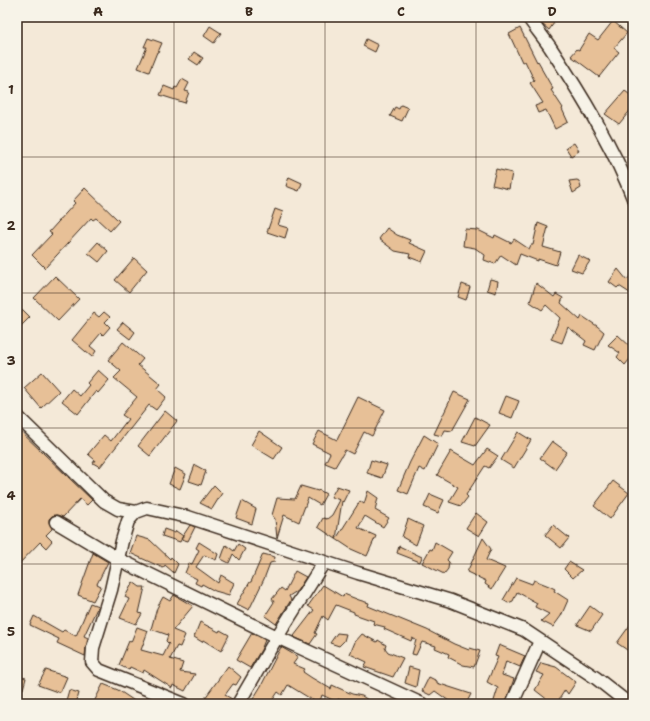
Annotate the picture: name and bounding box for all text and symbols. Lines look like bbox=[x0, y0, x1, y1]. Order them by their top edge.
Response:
text: A bbox=[93, 3, 103, 20]
text: B bbox=[245, 3, 253, 20]
text: C bbox=[397, 3, 405, 20]
text: D bbox=[547, 3, 557, 20]
text: 1 bbox=[8, 81, 14, 98]
text: 2 bbox=[6, 217, 16, 234]
text: 3 bbox=[6, 352, 16, 369]
text: 4 bbox=[6, 487, 16, 504]
text: 5 bbox=[7, 623, 15, 640]

